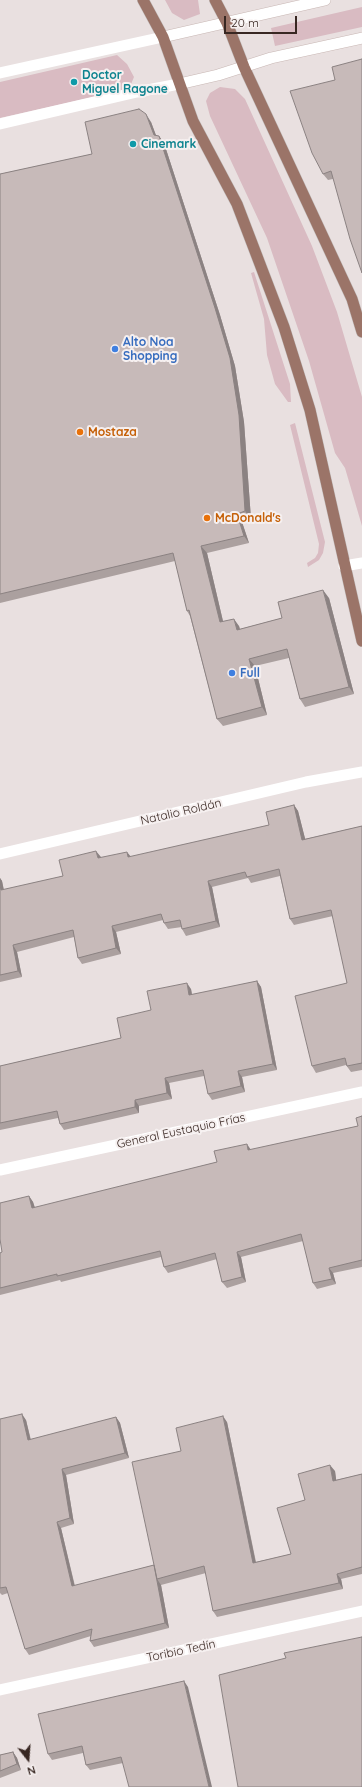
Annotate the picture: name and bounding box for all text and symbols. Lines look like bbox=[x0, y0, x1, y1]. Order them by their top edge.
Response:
scale bar bbox=[226, 8, 299, 34]
text: 20 m bbox=[231, 15, 259, 30]
place label: Doctor Miguel Ragone bbox=[82, 68, 168, 96]
marker: Doctor Miguel Ragone bbox=[69, 77, 79, 87]
place label: Cinemark bbox=[141, 137, 196, 151]
marker: Cinemark bbox=[128, 139, 138, 149]
place label: Alto Noa Shopping bbox=[123, 335, 177, 363]
marker: Alto Noa Shopping bbox=[110, 344, 120, 354]
place label: Mostaza bbox=[88, 425, 137, 439]
marker: Mostaza bbox=[75, 427, 85, 437]
place label: McDonald's bbox=[215, 511, 281, 525]
marker: McDonald's bbox=[202, 513, 212, 523]
place label: Full bbox=[240, 666, 260, 680]
marker: Full bbox=[227, 668, 237, 678]
street label: Natalio Roldán bbox=[139, 796, 223, 828]
street label: General Eustaquio Frías bbox=[115, 1110, 247, 1152]
street label: Toribio Tedín bbox=[145, 1637, 217, 1665]
north arrow bbox=[8, 1739, 48, 1779]
text: N bbox=[26, 1763, 37, 1778]

